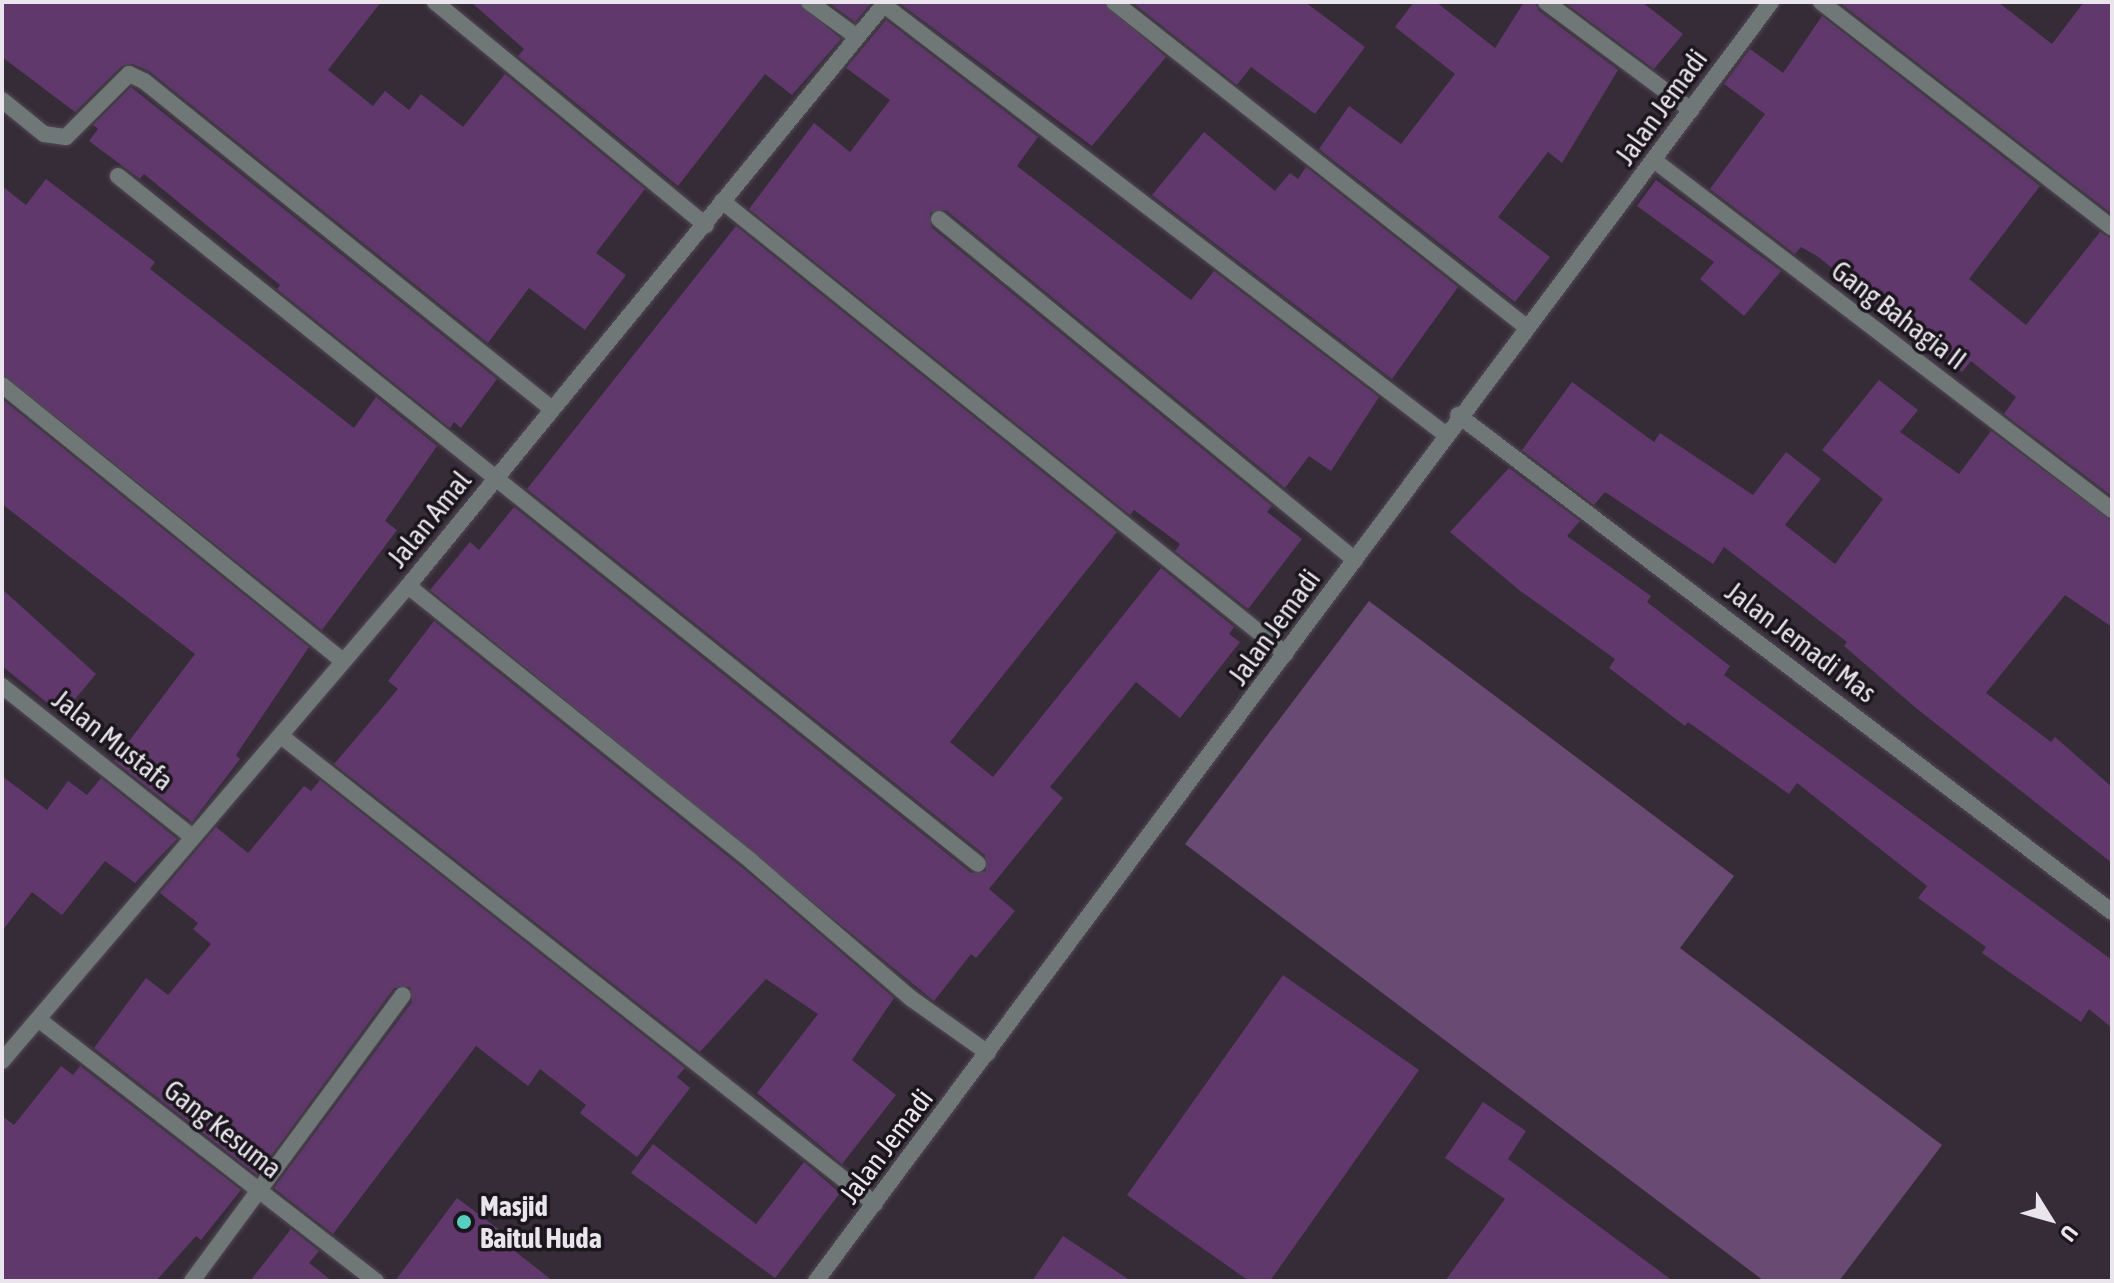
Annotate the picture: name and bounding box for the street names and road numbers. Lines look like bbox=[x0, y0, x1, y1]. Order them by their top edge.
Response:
street label: Jalan Jemadi bbox=[1608, 43, 1714, 171]
street label: Gang Bahagia II bbox=[1825, 253, 1973, 377]
street label: Jalan Amal bbox=[380, 464, 478, 574]
street label: Jalan Jemadi bbox=[1221, 563, 1327, 691]
street label: Jalan Jemadi Mas bbox=[1719, 574, 1883, 710]
street label: Jalan Mustafa bbox=[46, 682, 180, 798]
street label: Gang Kesuma bbox=[158, 1073, 288, 1185]
street label: Jalan Jemadi bbox=[832, 1082, 940, 1210]

